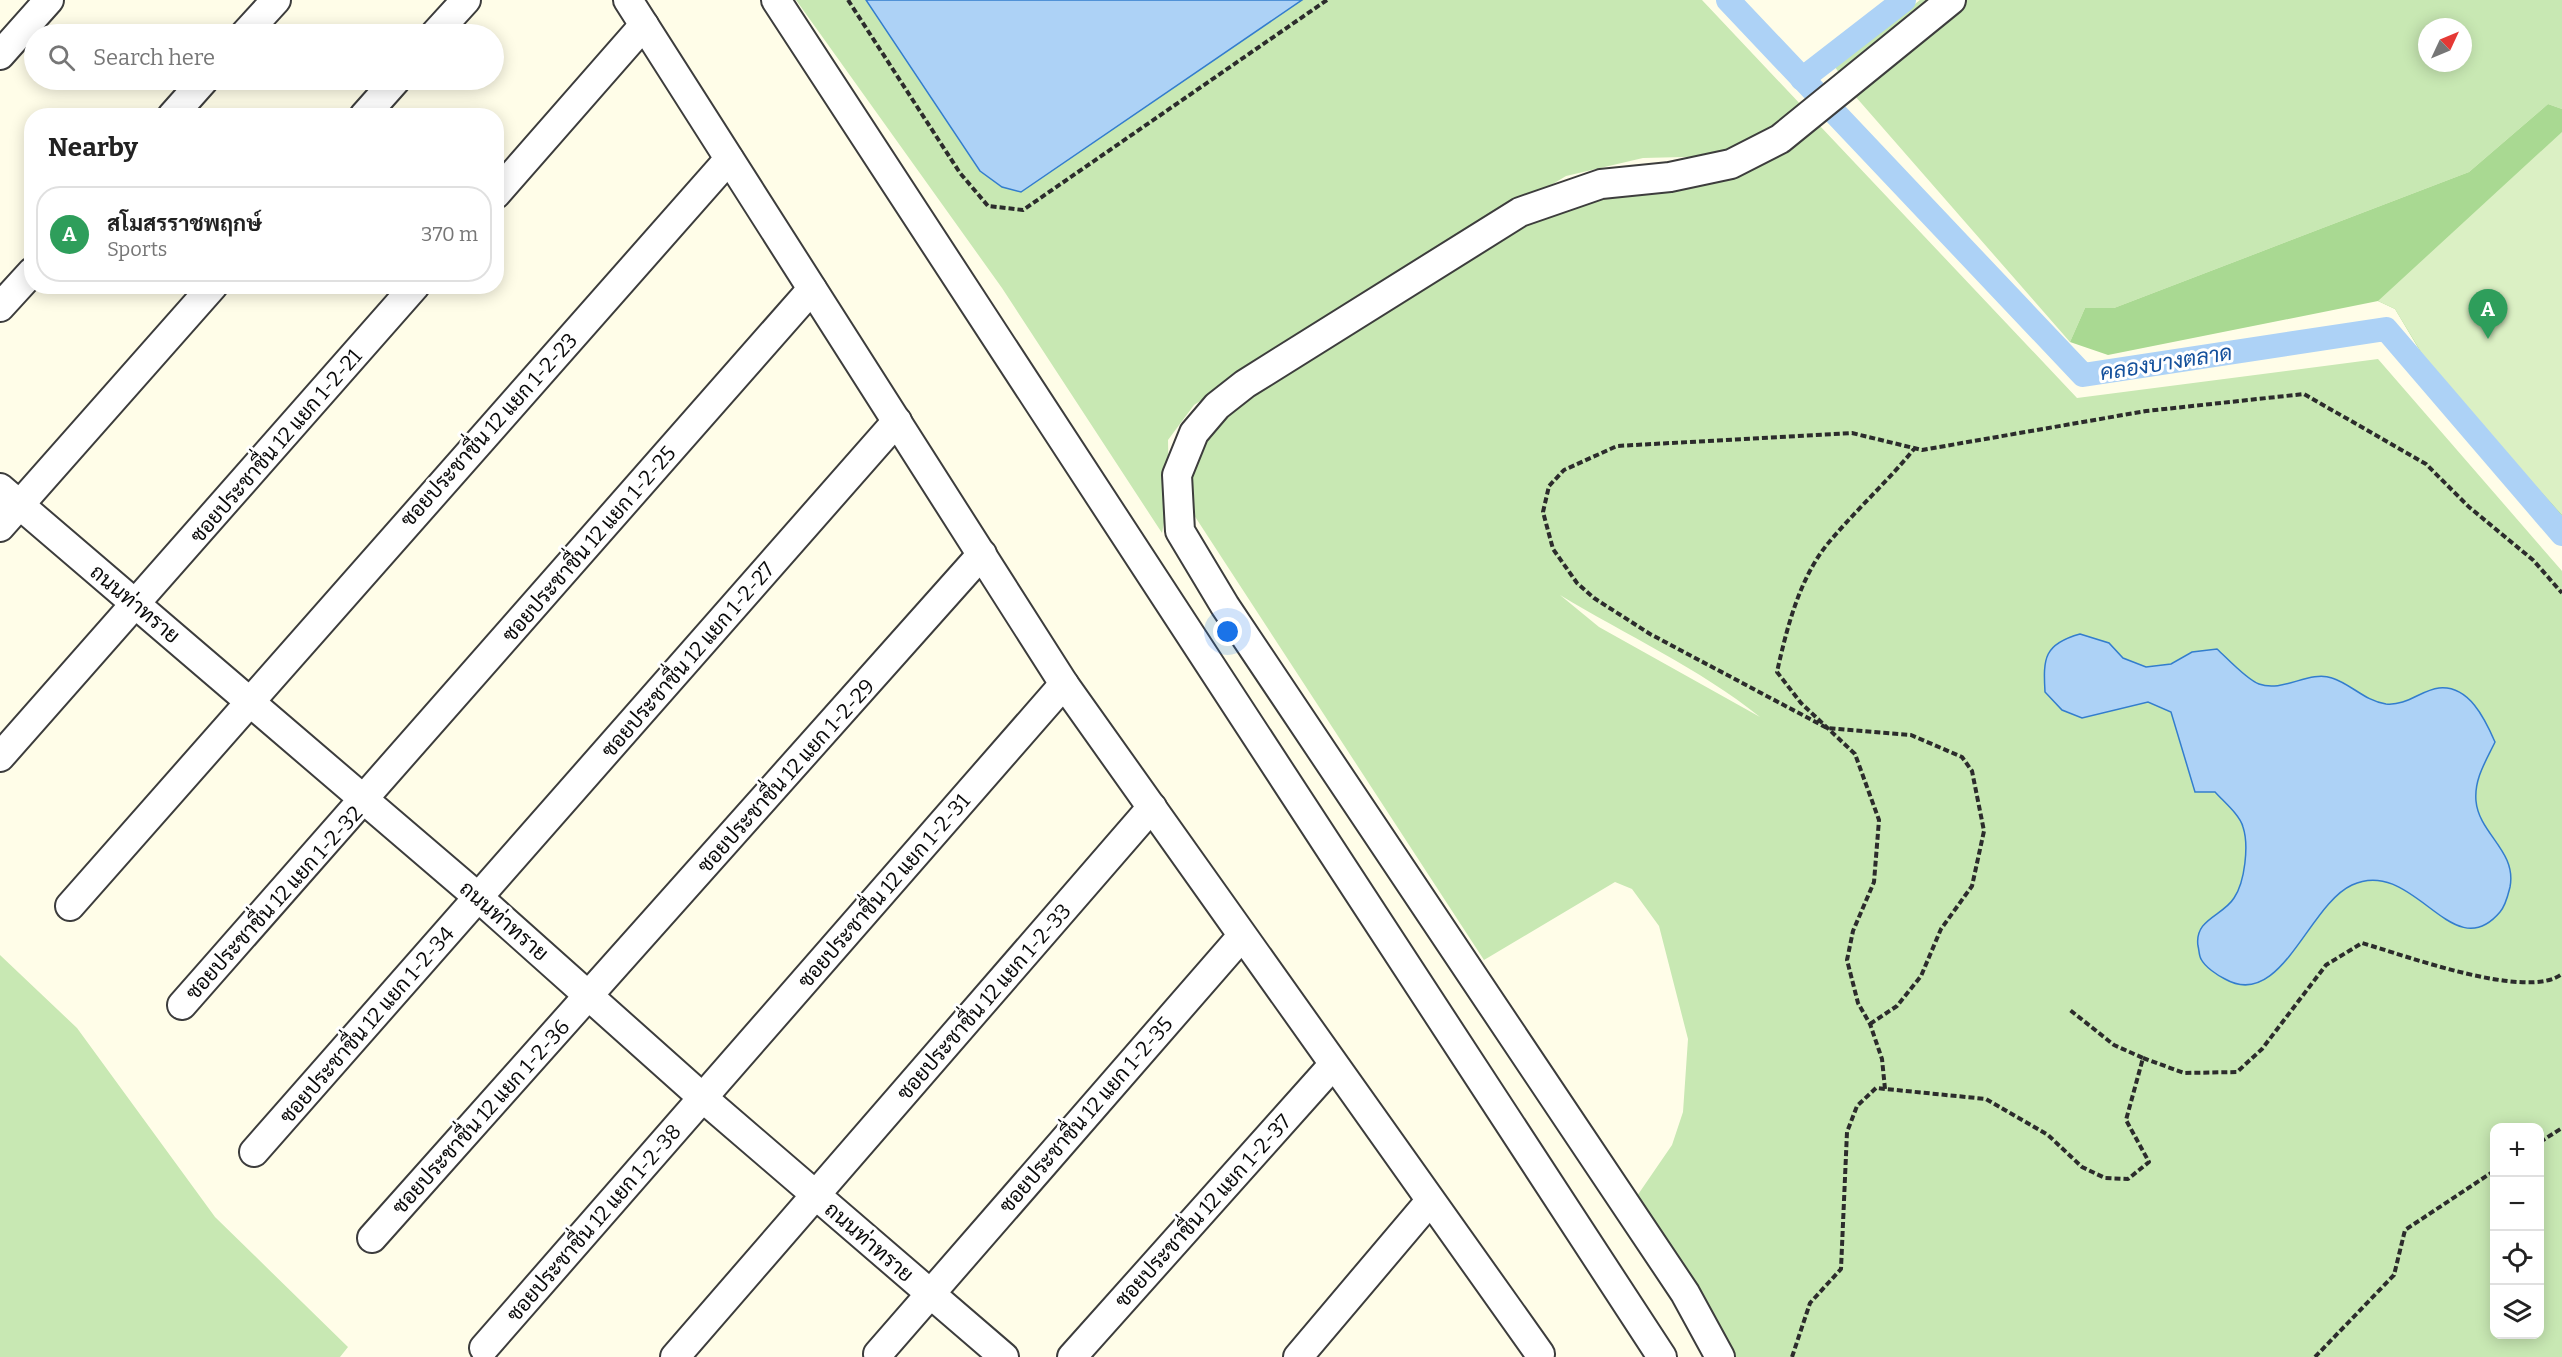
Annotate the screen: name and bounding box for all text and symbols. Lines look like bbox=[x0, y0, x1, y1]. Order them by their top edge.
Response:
north arrow bbox=[2418, 18, 2472, 72]
search box bbox=[24, 24, 504, 90]
icon: search bbox=[45, 41, 78, 74]
text: Search here bbox=[93, 44, 215, 71]
text: Nearby bbox=[48, 132, 138, 163]
text: สโมสรราชพฤกษ์ bbox=[107, 210, 262, 237]
text: A bbox=[62, 222, 77, 246]
text: 370 m bbox=[421, 222, 478, 246]
text: Sports bbox=[107, 237, 167, 261]
pin: A bbox=[2468, 290, 2508, 339]
street label: ซอยประชาชื่น 12 แยก 1-2-23 bbox=[390, 323, 583, 532]
street label: ซอยประชาชื่น 12 แยก 1-2-21 bbox=[179, 339, 368, 548]
water label: คลองบางตลาด bbox=[2098, 339, 2234, 386]
street label: ซอยประชาชื่น 12 แยก 1-2-25 bbox=[491, 436, 681, 647]
street label: ซอยประชาชื่น 12 แยก 1-2-27 bbox=[591, 552, 780, 763]
street label: ถนนท่าทราย bbox=[85, 559, 185, 649]
your location bbox=[1213, 617, 1242, 646]
street label: ซอยประชาชื่น 12 แยก 1-2-29 bbox=[687, 669, 880, 879]
street label: ซอยประชาชื่น 12 แยก 1-2-31 bbox=[787, 784, 976, 994]
street label: ซอยประชาชื่น 12 แยก 1-2-32 bbox=[175, 796, 368, 1005]
street label: ถนนท่าทราย bbox=[454, 875, 554, 967]
street label: ซอยประชาชื่น 12 แยก 1-2-33 bbox=[886, 894, 1077, 1106]
street label: ซอยประชาชื่น 12 แยก 1-2-34 bbox=[269, 916, 460, 1129]
street label: ซอยประชาชื่น 12 แยก 1-2-35 bbox=[988, 1007, 1178, 1219]
street label: ซอยประชาชื่น 12 แยก 1-2-36 bbox=[382, 1010, 575, 1220]
street label: ซอยประชาชื่น 12 แยก 1-2-37 bbox=[1104, 1104, 1297, 1313]
street label: ซอยประชาชื่น 12 แยก 1-2-38 bbox=[496, 1114, 687, 1327]
map controls bbox=[2490, 1123, 2544, 1339]
button: + bbox=[2490, 1123, 2544, 1177]
button: − bbox=[2490, 1177, 2544, 1231]
street label: ถนนท่าทราย bbox=[819, 1196, 919, 1288]
button: locate bbox=[2490, 1231, 2544, 1285]
button: layers bbox=[2490, 1285, 2544, 1339]

